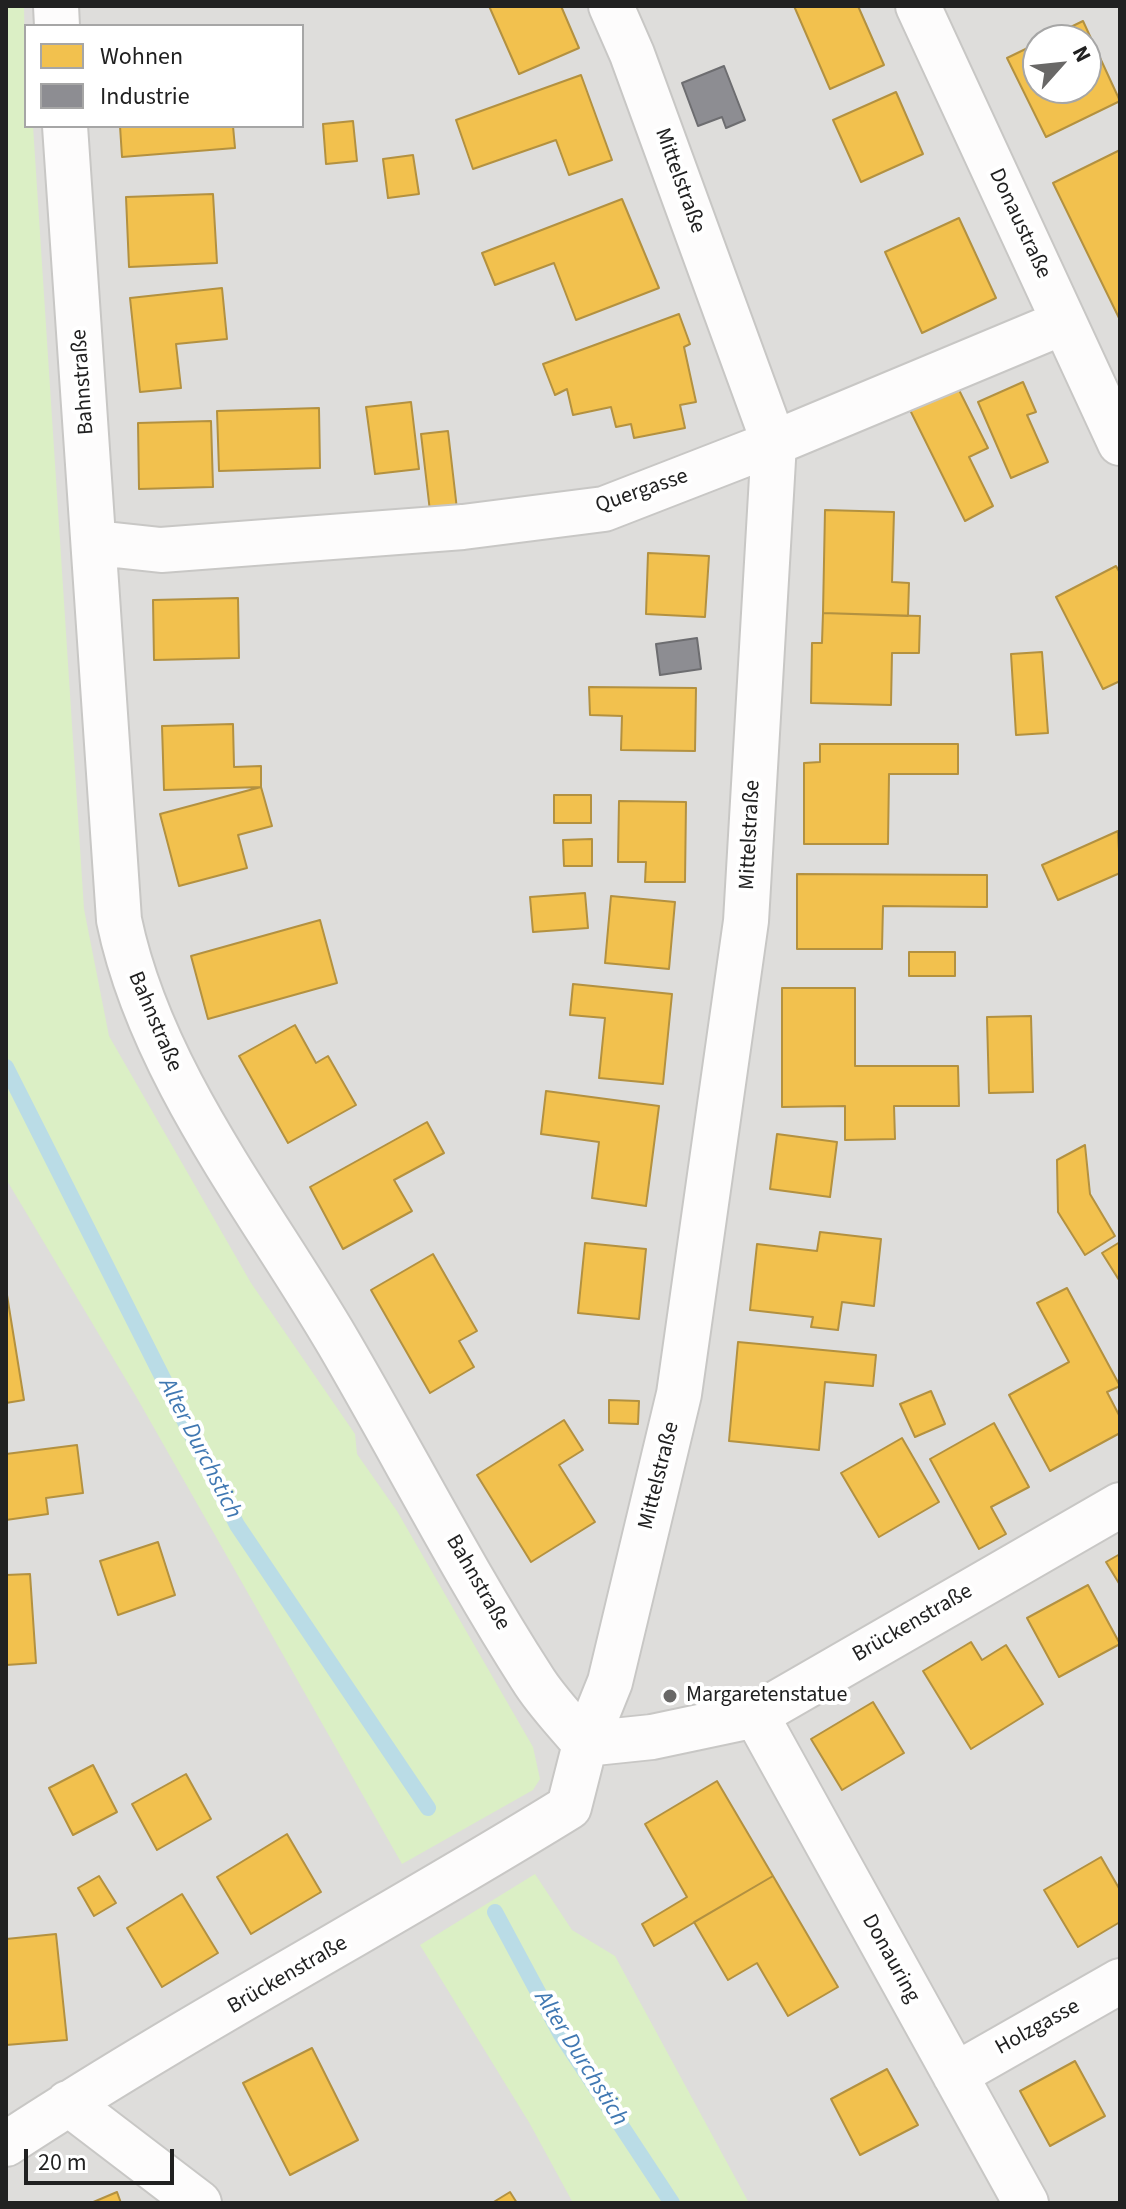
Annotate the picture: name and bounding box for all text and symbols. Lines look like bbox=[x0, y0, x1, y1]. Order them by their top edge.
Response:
legend bbox=[24, 24, 304, 128]
north arrow bbox=[1022, 24, 1102, 104]
text: Wohnen bbox=[100, 39, 183, 74]
text: N bbox=[1064, 40, 1099, 68]
text: Industrie bbox=[100, 79, 190, 114]
street label: Mittelstraße bbox=[648, 125, 710, 237]
street label: Donaustraße bbox=[982, 165, 1056, 283]
street label: Bahnstraße bbox=[67, 328, 101, 436]
street label: Quergasse bbox=[592, 464, 692, 520]
street label: Mittelstraße bbox=[735, 779, 767, 891]
street label: Bahnstraße bbox=[121, 968, 187, 1076]
water label: Alter Durchstich bbox=[151, 1374, 247, 1524]
street label: Mittelstraße bbox=[634, 1419, 686, 1533]
street label: Bahnstraße bbox=[439, 1530, 515, 1636]
street label: Brückenstraße bbox=[848, 1579, 978, 1669]
place label: Margaretenstatue bbox=[686, 1683, 847, 1709]
marker: Margaretenstatue bbox=[661, 1687, 679, 1705]
street label: Donauring bbox=[855, 1910, 925, 2008]
street label: Brückenstraße bbox=[223, 1931, 353, 2021]
water label: Alter Durchstich bbox=[527, 1986, 633, 2132]
street label: Holzgasse bbox=[991, 1994, 1085, 2062]
scale bar bbox=[28, 2133, 178, 2183]
text: 20 m bbox=[38, 2145, 87, 2180]

